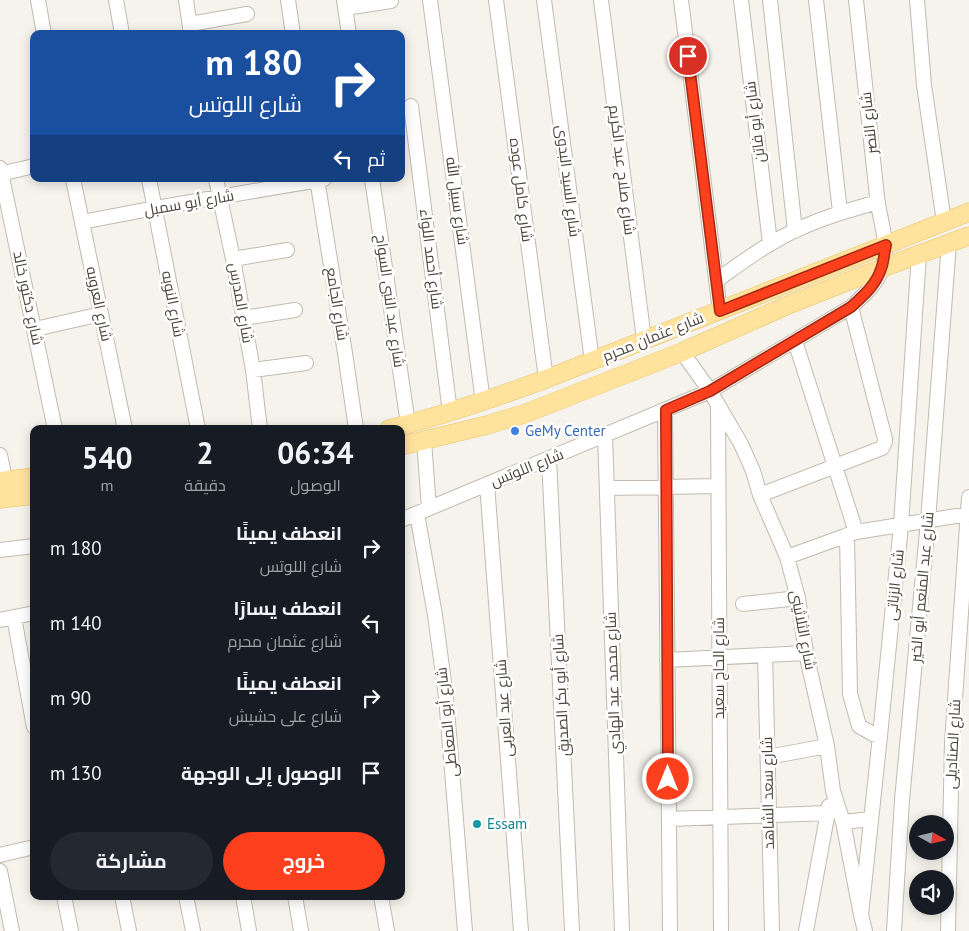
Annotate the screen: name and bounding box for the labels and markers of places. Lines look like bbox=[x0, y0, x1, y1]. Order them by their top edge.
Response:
pin bbox=[667, 35, 709, 77]
place label: GeMy Center bbox=[525, 421, 606, 440]
marker: GeMy Center bbox=[509, 425, 521, 437]
place label: Essam bbox=[487, 814, 527, 833]
marker: Essam bbox=[471, 818, 483, 830]

